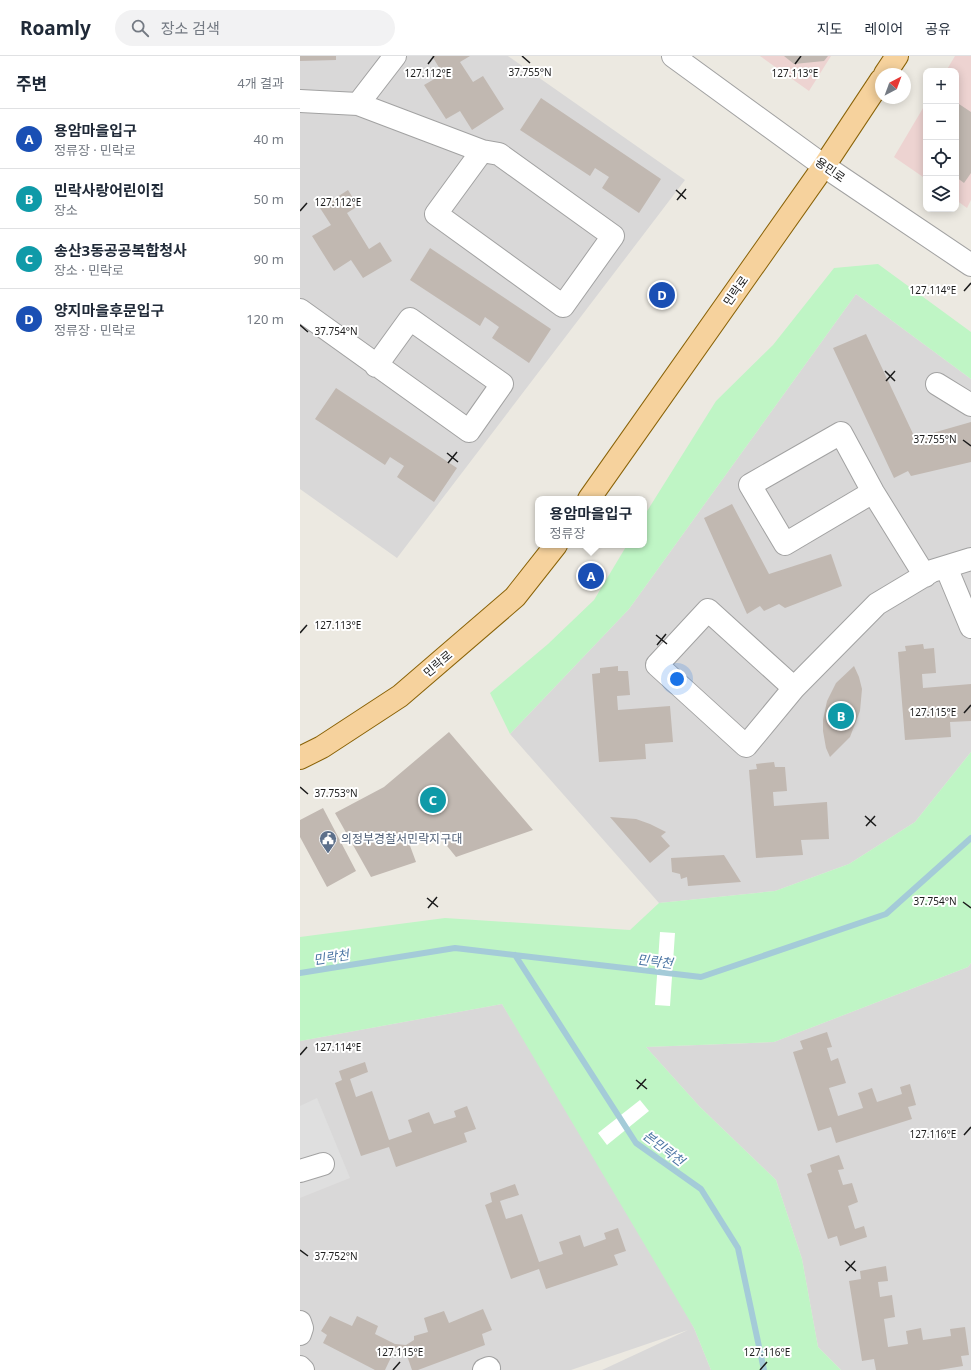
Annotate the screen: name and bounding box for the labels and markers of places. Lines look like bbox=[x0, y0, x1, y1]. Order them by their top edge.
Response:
pin: D bbox=[649, 280, 675, 310]
pin: A bbox=[578, 561, 604, 591]
pin: B bbox=[828, 701, 854, 731]
pin: C bbox=[420, 785, 446, 815]
public building icon: 의정부경찰서민락지구대 bbox=[318, 829, 338, 854]
place label: 의정부경찰서민락지구대 bbox=[341, 830, 462, 847]

